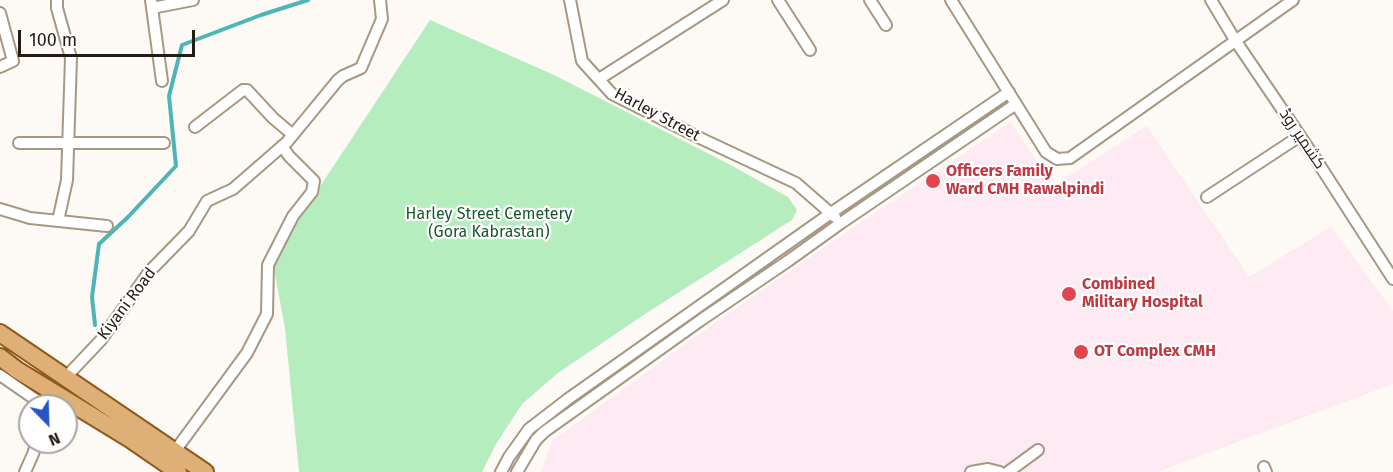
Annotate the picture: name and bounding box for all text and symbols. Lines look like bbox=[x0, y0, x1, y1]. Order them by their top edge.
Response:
scale bar bbox=[21, 18, 198, 56]
text: 100 m bbox=[29, 29, 77, 51]
street label: Harley Street bbox=[611, 84, 703, 146]
street label: کشمیر روڈ bbox=[1275, 105, 1329, 173]
place label: Officers Family Ward CMH Rawalpindi bbox=[946, 162, 1104, 200]
marker: Officers Family Ward CMH Rawalpindi bbox=[924, 172, 942, 190]
park label: Harley Street Cemetery (Gora Kabrastan) bbox=[406, 205, 572, 243]
street label: Kiyani Road bbox=[94, 264, 160, 344]
place label: Combined Military Hospital bbox=[1082, 275, 1203, 313]
marker: Combined Military Hospital bbox=[1060, 285, 1078, 303]
place label: OT Complex CMH bbox=[1094, 342, 1216, 362]
marker: OT Complex CMH bbox=[1072, 343, 1090, 361]
north arrow bbox=[18, 394, 78, 454]
text: N bbox=[46, 428, 63, 450]

